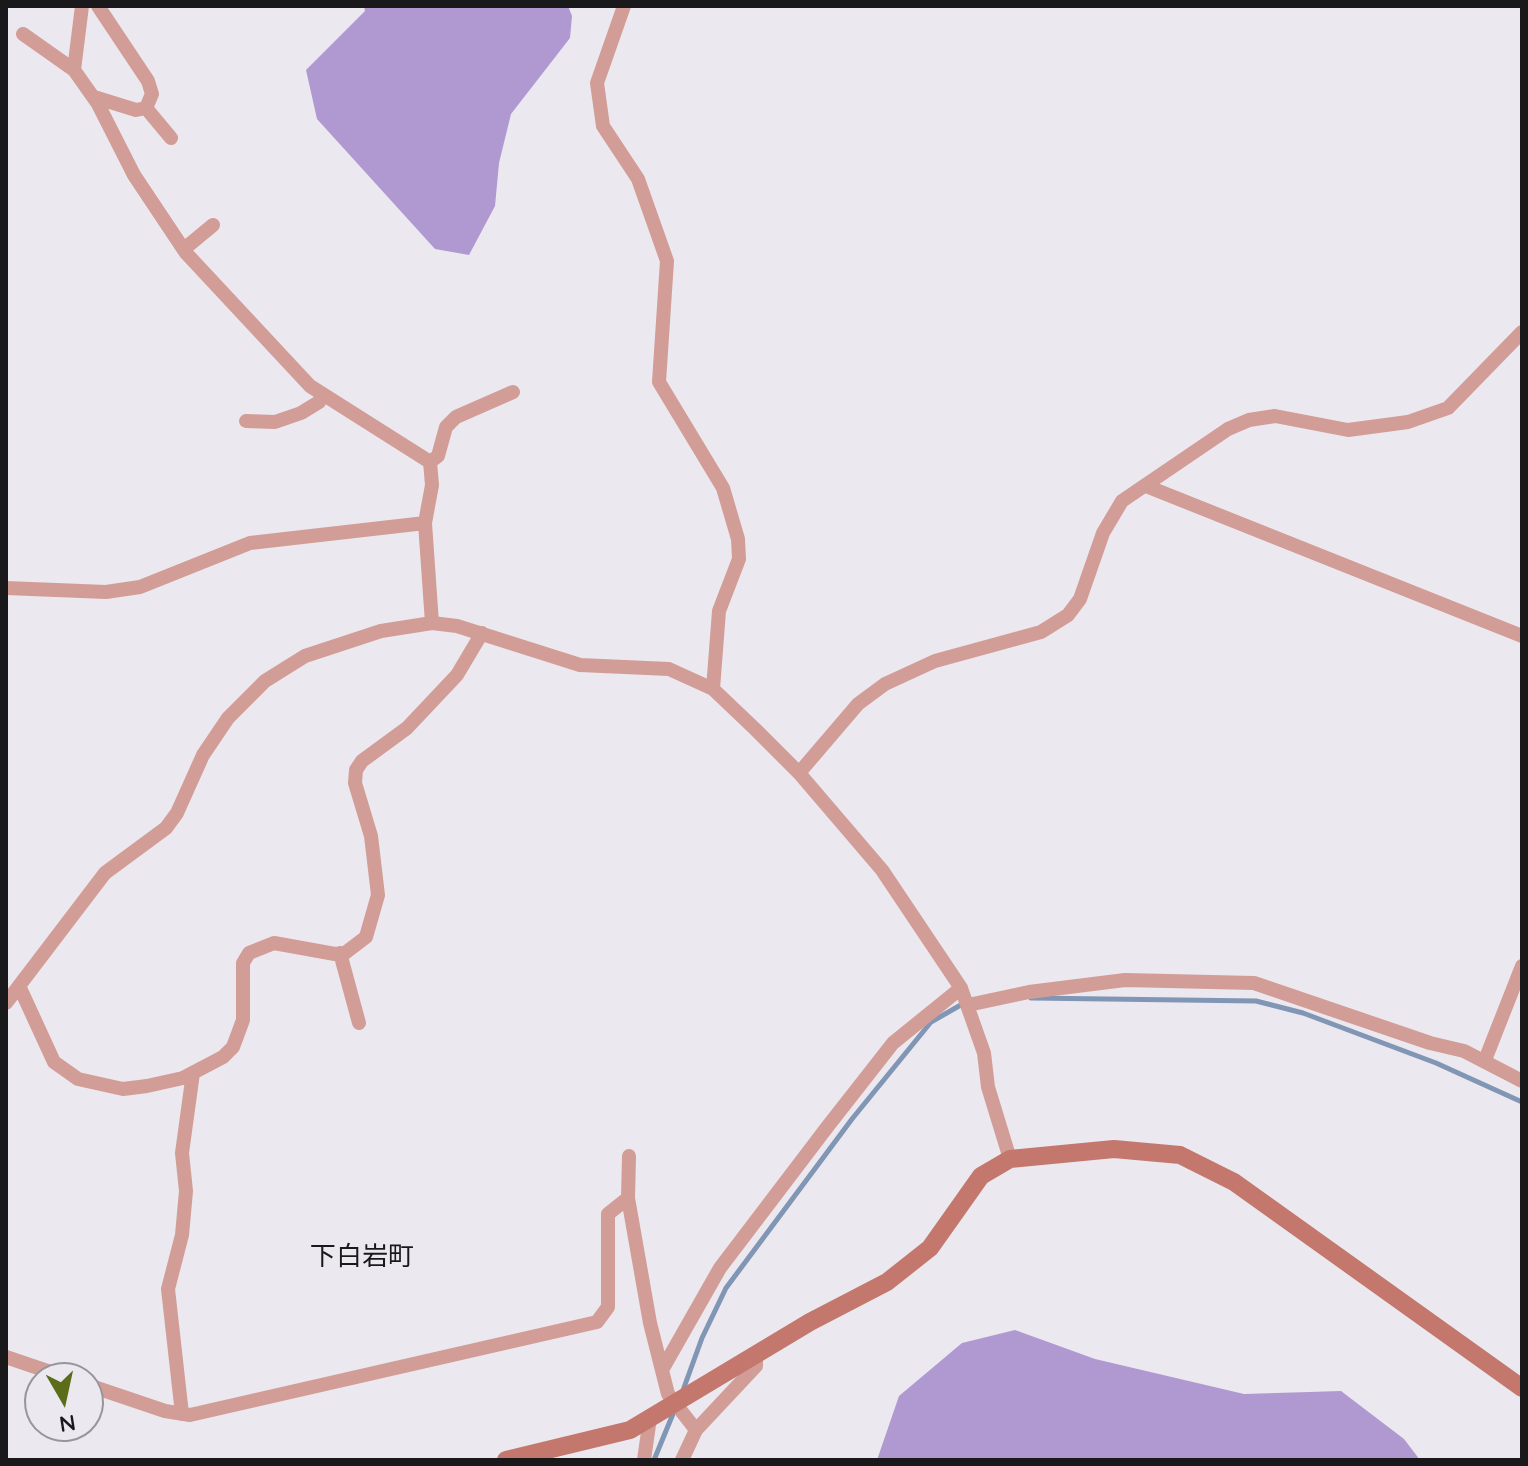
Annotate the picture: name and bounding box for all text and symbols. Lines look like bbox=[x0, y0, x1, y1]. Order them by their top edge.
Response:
district label: 下白岩町 bbox=[310, 1241, 414, 1273]
north arrow bbox=[24, 1362, 104, 1442]
text: N bbox=[57, 1409, 78, 1439]

